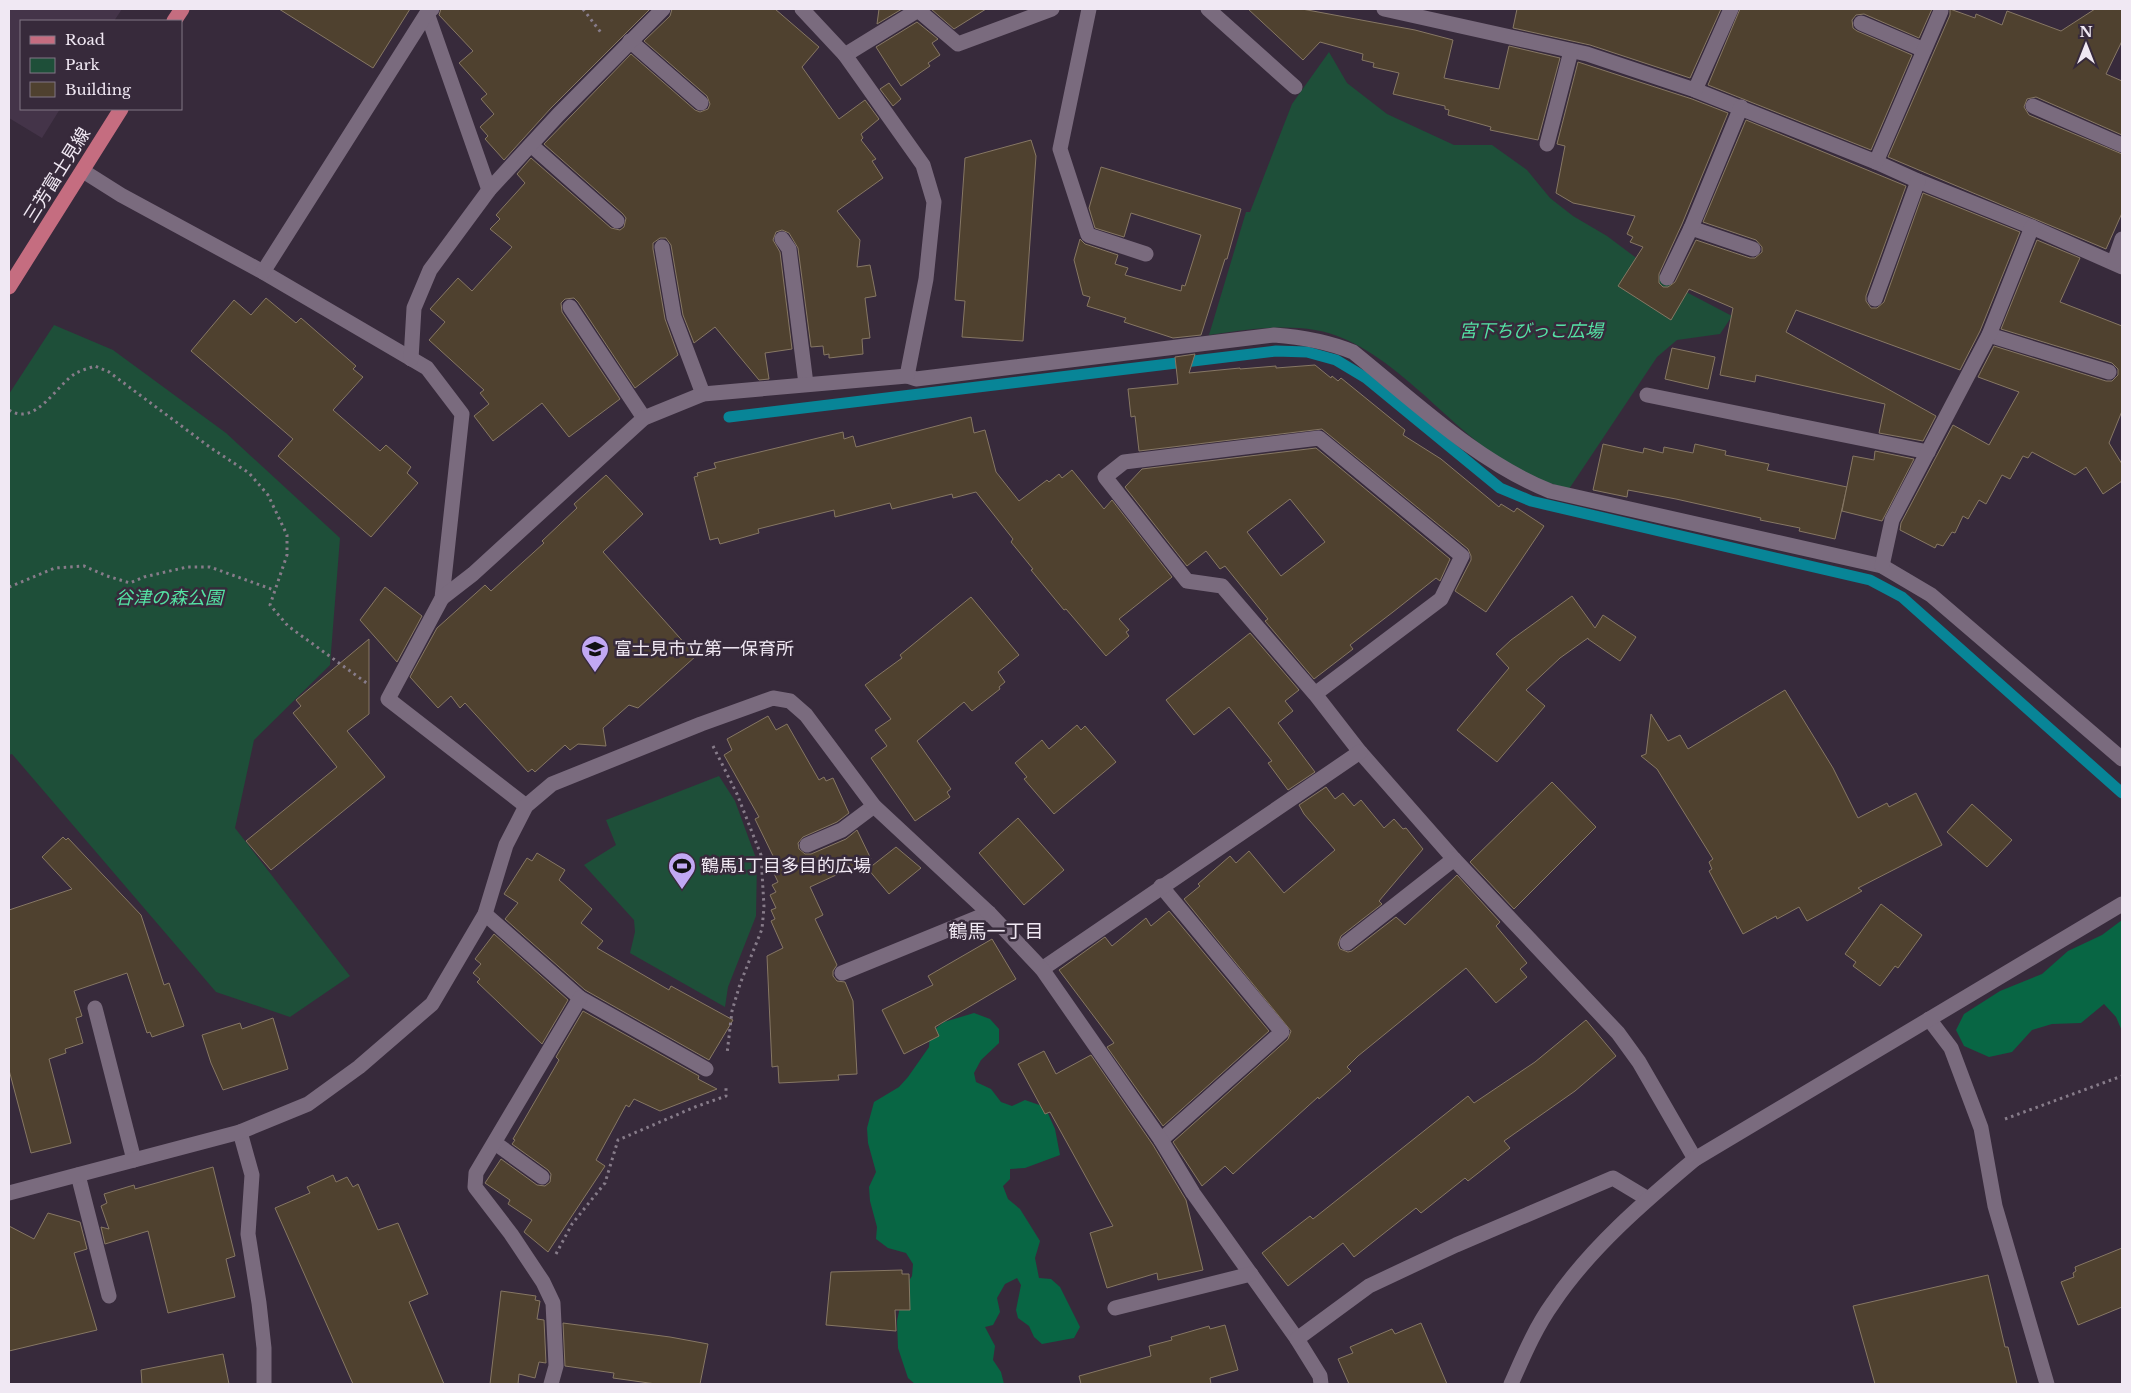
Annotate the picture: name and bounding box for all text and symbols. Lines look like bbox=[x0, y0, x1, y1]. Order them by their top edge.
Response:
legend bbox=[20, 20, 182, 110]
north arrow bbox=[2061, 20, 2111, 70]
text: N bbox=[2079, 23, 2093, 41]
text: Road bbox=[65, 30, 105, 49]
text: Park bbox=[65, 55, 101, 74]
text: Building bbox=[65, 80, 132, 99]
street label: 三芳富士見線 bbox=[19, 123, 95, 227]
park label: 宮下ちびっこ広場 bbox=[1459, 320, 1605, 342]
park label: 谷津の森公園 bbox=[115, 587, 226, 609]
school or university icon: 富士見市立第一保育所 bbox=[580, 634, 610, 673]
place label: 富士見市立第一保育所 bbox=[614, 638, 794, 660]
sports icon: 鶴馬1丁目多目的広場 bbox=[667, 851, 697, 890]
place label: 鶴馬1丁目多目的広場 bbox=[701, 855, 871, 877]
district label: 鶴馬一丁目 bbox=[948, 920, 1044, 943]

